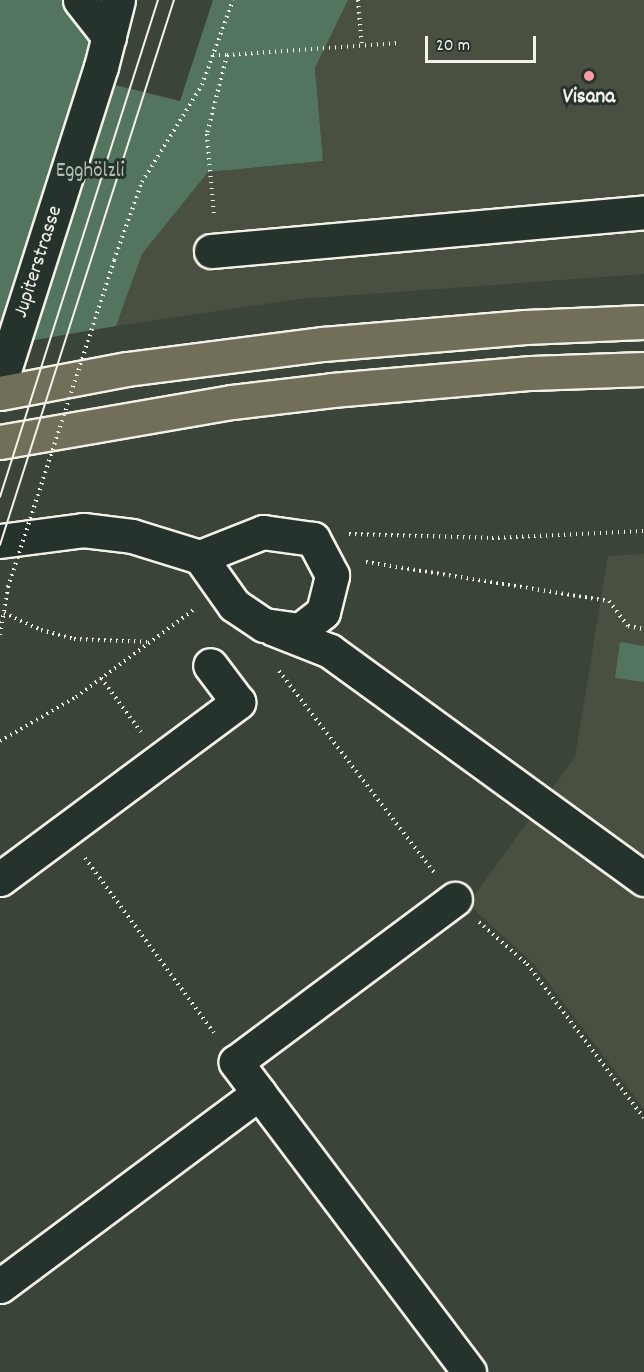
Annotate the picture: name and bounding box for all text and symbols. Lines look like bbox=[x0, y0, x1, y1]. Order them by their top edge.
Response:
scale bar bbox=[428, 24, 539, 62]
text: 20 m bbox=[436, 34, 470, 59]
marker: Visana bbox=[582, 69, 596, 83]
place label: Visana bbox=[563, 85, 615, 111]
park label: Egghölzli bbox=[56, 159, 124, 185]
street label: Jupiterstrasse bbox=[9, 203, 69, 321]

